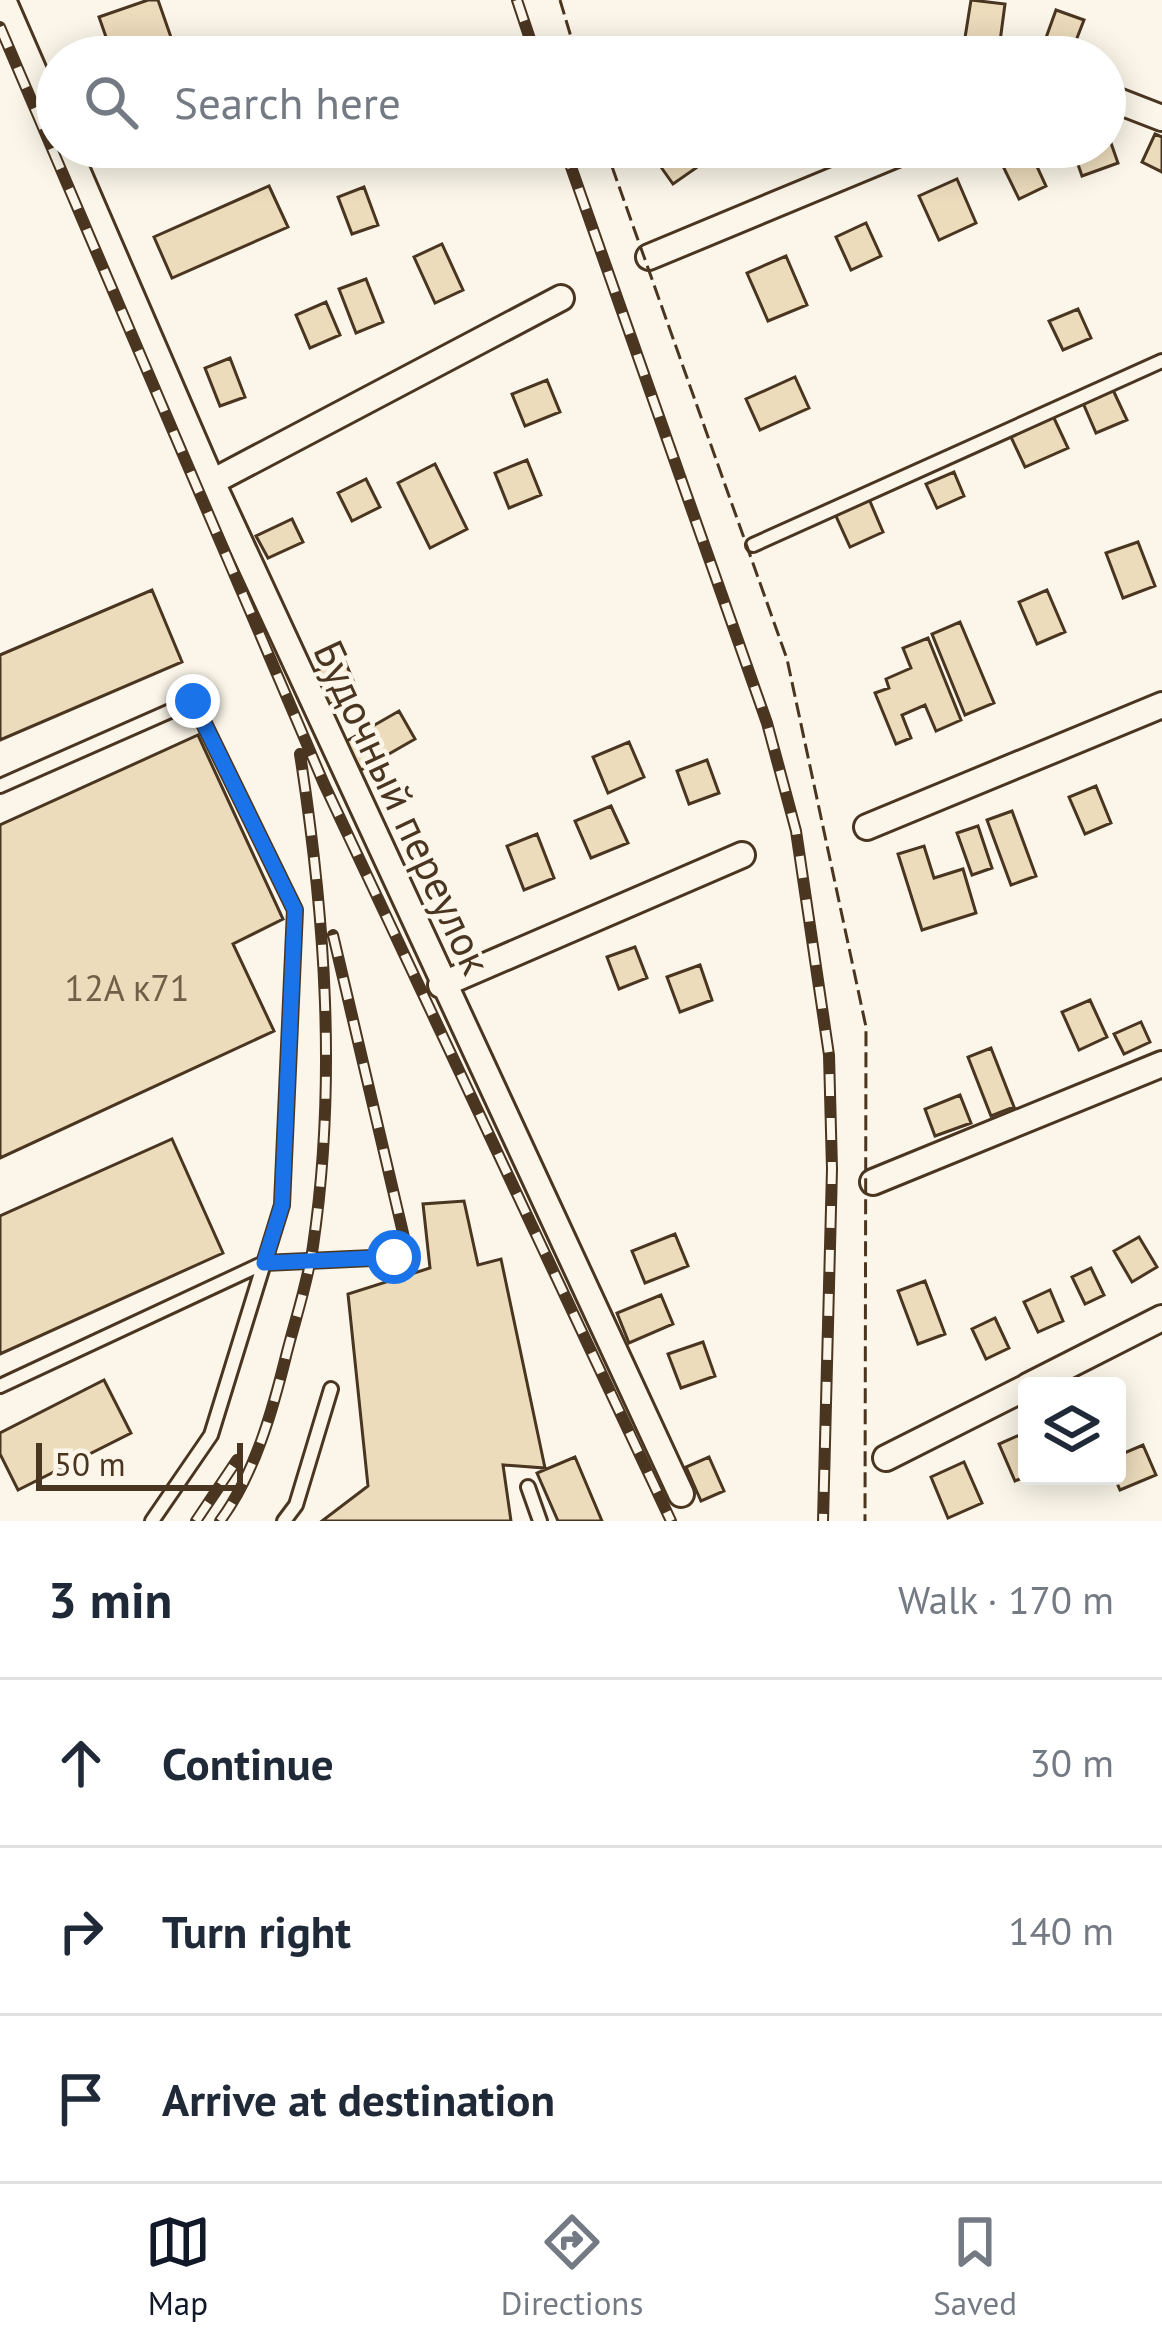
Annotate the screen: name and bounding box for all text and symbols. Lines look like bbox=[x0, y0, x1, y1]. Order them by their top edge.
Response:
search box bbox=[36, 36, 1126, 168]
icon: search bbox=[78, 69, 144, 135]
text: Search here bbox=[174, 73, 401, 131]
street label: Будочный переулок bbox=[302, 631, 504, 983]
route end bbox=[166, 674, 220, 728]
house number: 12А к71 bbox=[65, 964, 189, 1011]
route start bbox=[367, 1230, 421, 1284]
map controls bbox=[1018, 1377, 1126, 1485]
button: layers bbox=[1018, 1377, 1126, 1485]
scale bar bbox=[36, 1437, 243, 1490]
text: 50 m bbox=[54, 1442, 126, 1485]
text: 3 min bbox=[48, 1566, 172, 1632]
text: Walk · 170 m bbox=[898, 1574, 1114, 1625]
icon: ahead bbox=[48, 1730, 114, 1796]
text: Continue bbox=[162, 1734, 334, 1792]
text: 30 m bbox=[1029, 1737, 1114, 1788]
icon: right bbox=[48, 1898, 114, 1964]
text: Turn right bbox=[162, 1902, 351, 1960]
text: 140 m bbox=[1008, 1905, 1114, 1956]
icon: arrive bbox=[48, 2066, 114, 2132]
text: Arrive at destination bbox=[162, 2070, 555, 2128]
tab: Map bbox=[145, 2209, 211, 2324]
tab: Directions bbox=[501, 2209, 643, 2324]
tab: Saved bbox=[933, 2209, 1017, 2324]

